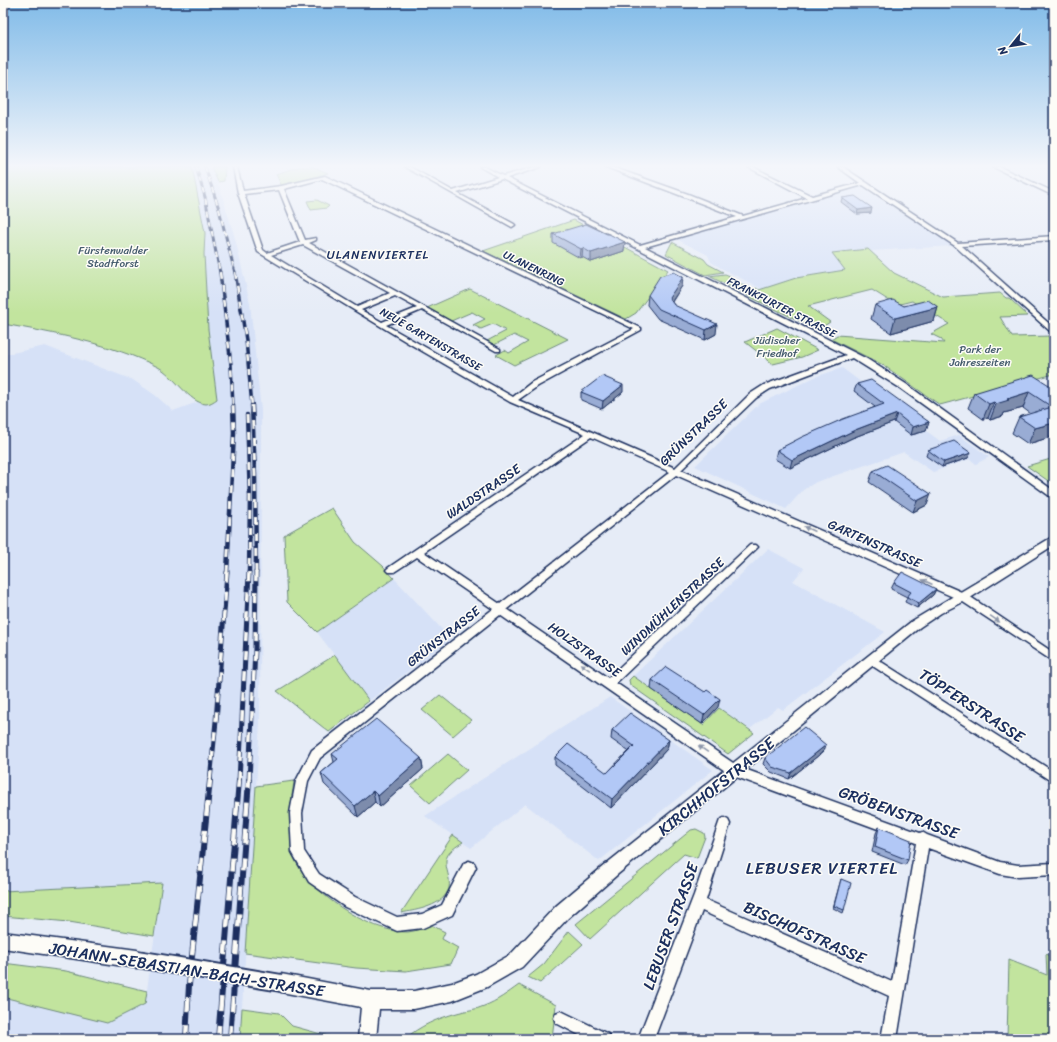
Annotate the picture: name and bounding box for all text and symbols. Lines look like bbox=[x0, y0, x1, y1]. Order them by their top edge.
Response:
north arrow bbox=[991, 26, 1031, 66]
text: N bbox=[992, 42, 1013, 60]
park label: Fürstenwalder Stadtforst bbox=[78, 241, 149, 273]
district label: ULANENVIERTEL bbox=[327, 244, 429, 266]
street label: ULANENRING bbox=[500, 245, 568, 292]
street label: FRANKFURTER STRASSE bbox=[724, 272, 841, 344]
street label: NEUE GARTENSTRASSE bbox=[376, 302, 486, 377]
park label: Jüdischer Friedhof bbox=[753, 331, 802, 363]
park label: Park der Jahreszeiten bbox=[948, 340, 1011, 372]
street label: GRÜNSTRASSE bbox=[653, 393, 734, 471]
street label: WALDSTRASSE bbox=[441, 457, 526, 525]
street label: GARTENSTRASSE bbox=[824, 513, 926, 575]
one-way arrow bbox=[802, 525, 814, 531]
street label: WINDMÜHLENSTRASSE bbox=[615, 551, 730, 661]
one-way arrow bbox=[922, 579, 933, 585]
street label: GRÜNSTRASSE bbox=[401, 600, 486, 673]
one-way arrow bbox=[990, 615, 1001, 623]
street label: HOLZSTRASSE bbox=[543, 616, 627, 684]
street label: TÖPFERSTRASSE bbox=[913, 660, 1032, 751]
one-way arrow bbox=[580, 663, 590, 671]
street label: KIRCHHOFSTRASSE bbox=[651, 729, 782, 843]
one-way arrow bbox=[698, 745, 708, 753]
street label: GRÖBENSTRASSE bbox=[835, 777, 964, 848]
district label: LEBUSER VIERTEL bbox=[746, 853, 898, 883]
street label: LEBUSER STRASSE bbox=[634, 857, 707, 994]
street label: BISCHOFSTRASSE bbox=[739, 892, 872, 973]
street label: JOHANN-SEBASTIAN-BACH-STRASSE bbox=[46, 933, 328, 1006]

